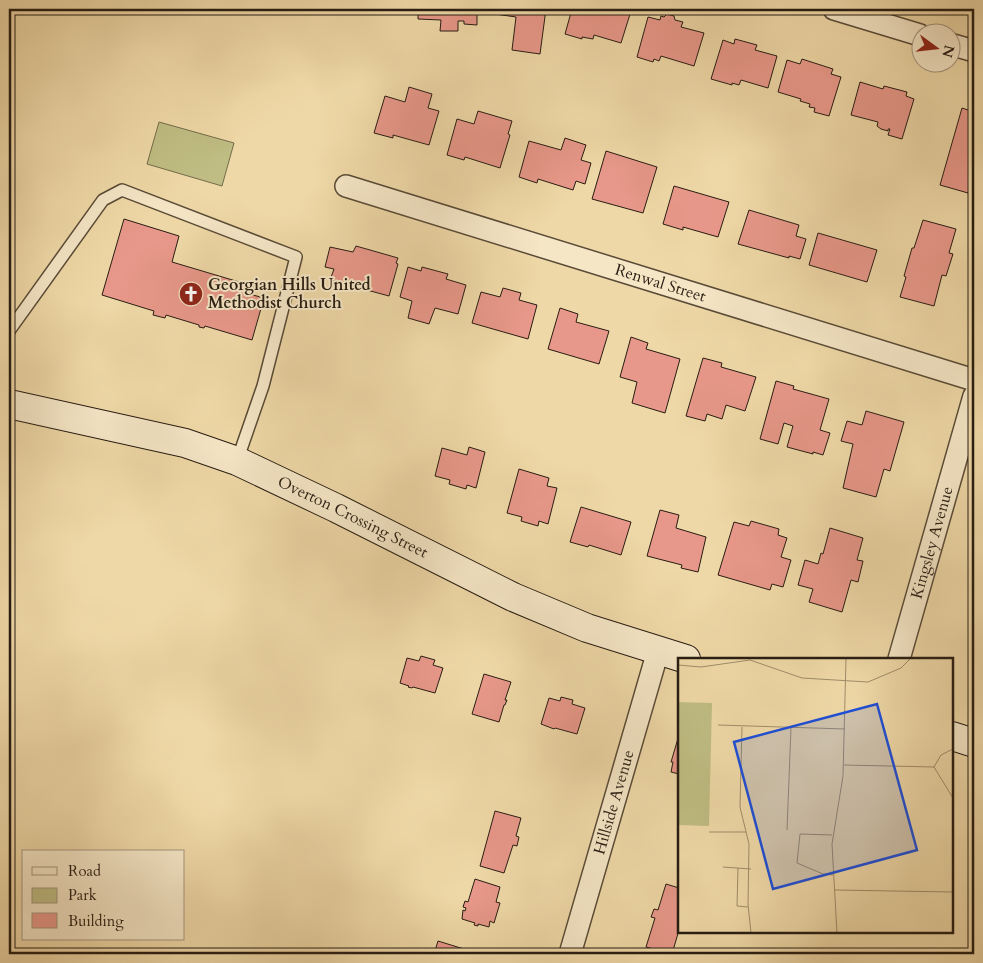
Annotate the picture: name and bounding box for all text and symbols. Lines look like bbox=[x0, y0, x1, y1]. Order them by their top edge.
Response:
north arrow bbox=[910, 22, 960, 72]
text: N bbox=[937, 43, 959, 60]
street label: Renwal Street bbox=[612, 259, 709, 308]
place label: Georgian Hills United Methodist Church bbox=[208, 274, 371, 314]
church icon: Georgian Hills United Methodist Church bbox=[178, 281, 204, 307]
street label: Overton Crossing Street bbox=[274, 471, 432, 563]
street label: Kingsley Avenue bbox=[906, 484, 959, 601]
inset map bbox=[678, 658, 953, 933]
street label: Hillside Avenue bbox=[588, 747, 640, 857]
legend bbox=[22, 850, 185, 940]
text: Road bbox=[68, 861, 101, 881]
text: Park bbox=[68, 885, 97, 905]
text: Building bbox=[68, 911, 124, 931]

